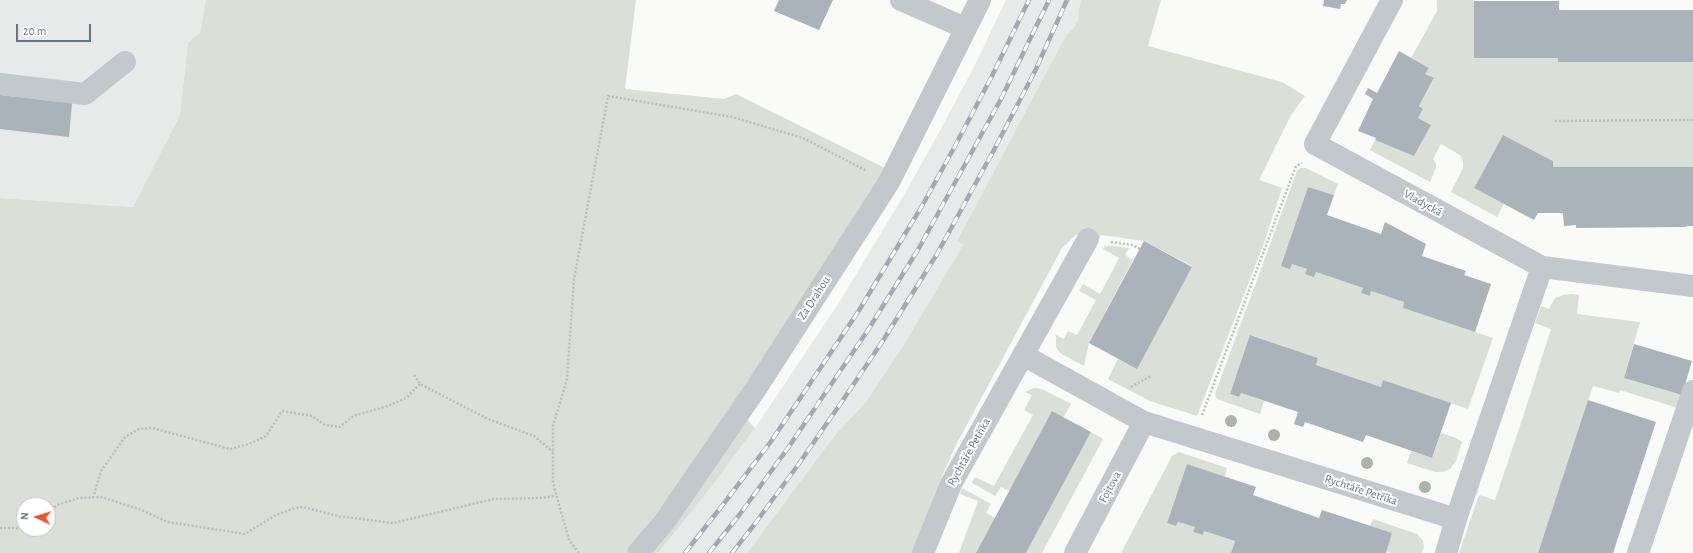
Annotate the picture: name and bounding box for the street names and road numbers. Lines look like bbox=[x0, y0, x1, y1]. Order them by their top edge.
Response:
street label: Vladycká bbox=[1401, 187, 1445, 219]
street label: Za Drahou bbox=[795, 273, 833, 323]
street label: Rychtáře Petříka bbox=[944, 415, 994, 489]
street label: Fojtova bbox=[1096, 469, 1124, 505]
street label: Rychtáře Petříka bbox=[1323, 471, 1399, 509]

